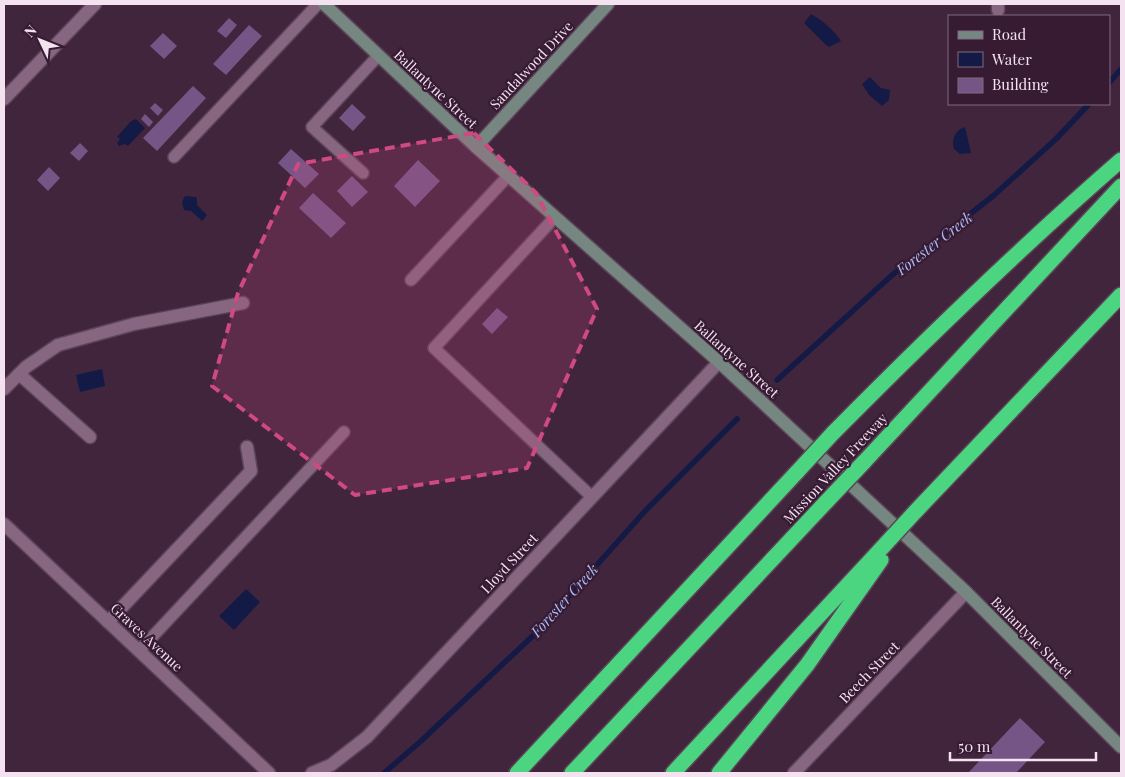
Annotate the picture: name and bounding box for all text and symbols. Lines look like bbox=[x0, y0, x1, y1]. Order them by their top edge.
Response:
north arrow bbox=[15, 15, 65, 65]
legend bbox=[948, 15, 1110, 105]
street label: Sandalwood Drive bbox=[485, 17, 577, 113]
text: N bbox=[20, 21, 41, 41]
text: Road bbox=[992, 24, 1026, 44]
street label: Ballantyne Street bbox=[390, 45, 483, 133]
text: Water bbox=[991, 49, 1032, 69]
text: Building bbox=[992, 74, 1049, 94]
water label: Forester Creek bbox=[891, 207, 977, 280]
street label: Ballantyne Street bbox=[691, 316, 784, 403]
street label: Mission Valley Freeway bbox=[779, 409, 891, 527]
street label: Lloyd Street bbox=[476, 528, 542, 597]
water label: Forester Creek bbox=[525, 559, 602, 642]
street label: Ballantyne Street bbox=[987, 592, 1077, 682]
street label: Graves Avenue bbox=[107, 599, 187, 675]
street label: Beech Street bbox=[835, 636, 904, 707]
scale bar bbox=[950, 730, 1096, 762]
text: 50 m bbox=[958, 736, 991, 756]

